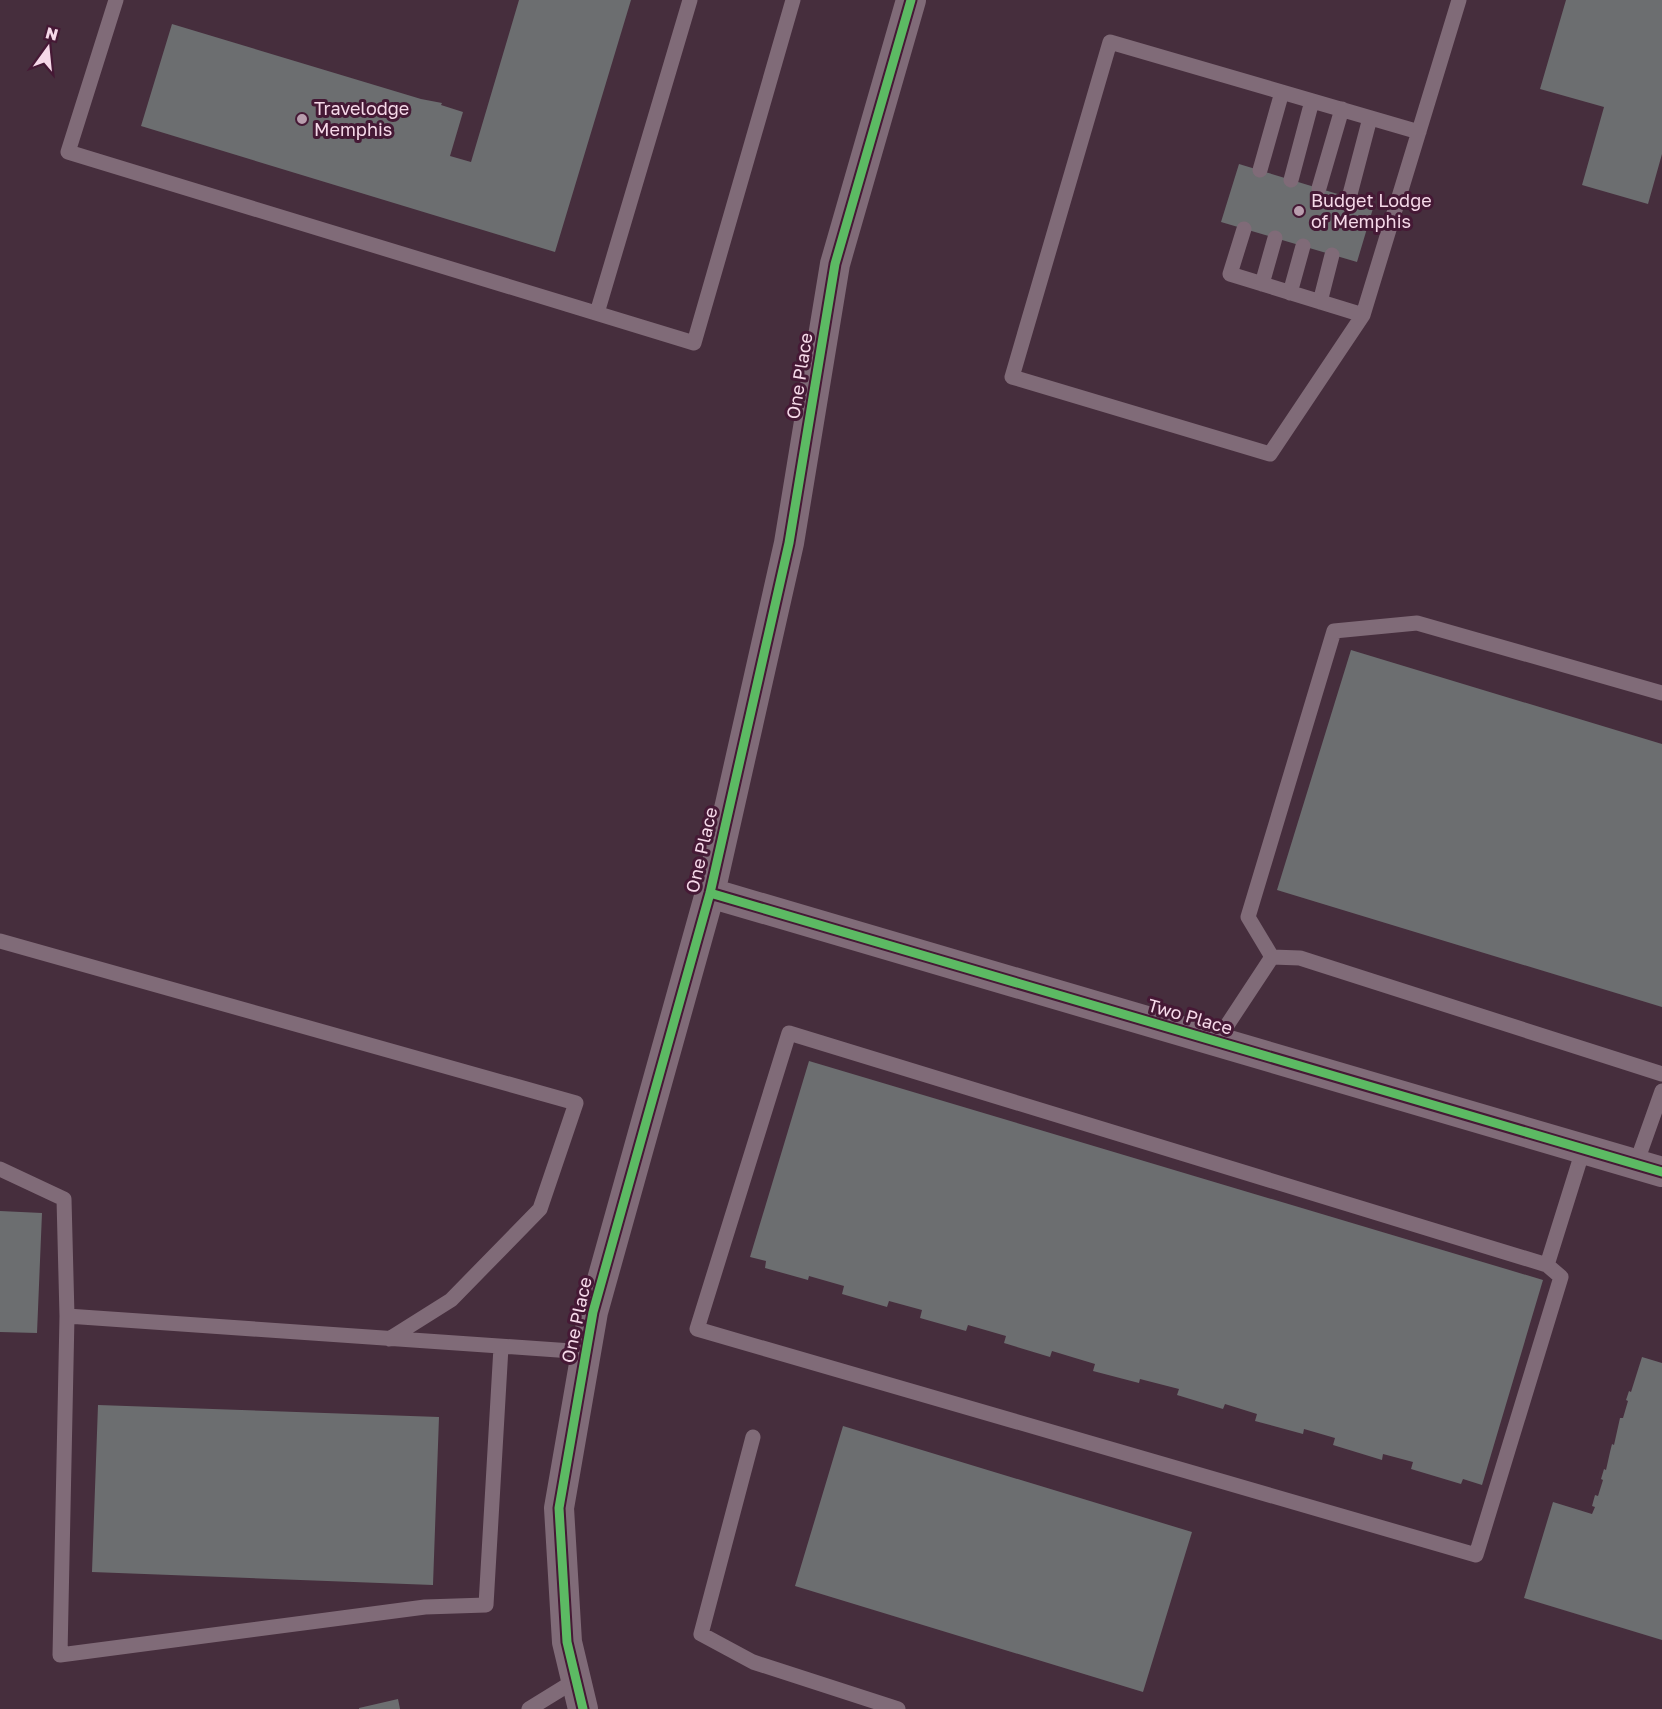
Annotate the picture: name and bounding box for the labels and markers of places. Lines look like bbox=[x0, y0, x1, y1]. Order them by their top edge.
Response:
place label: Travelodge Memphis bbox=[314, 97, 409, 140]
marker: Travelodge Memphis bbox=[295, 112, 309, 126]
place label: Budget Lodge of Memphis bbox=[1311, 189, 1432, 232]
marker: Budget Lodge of Memphis bbox=[1292, 204, 1306, 218]

